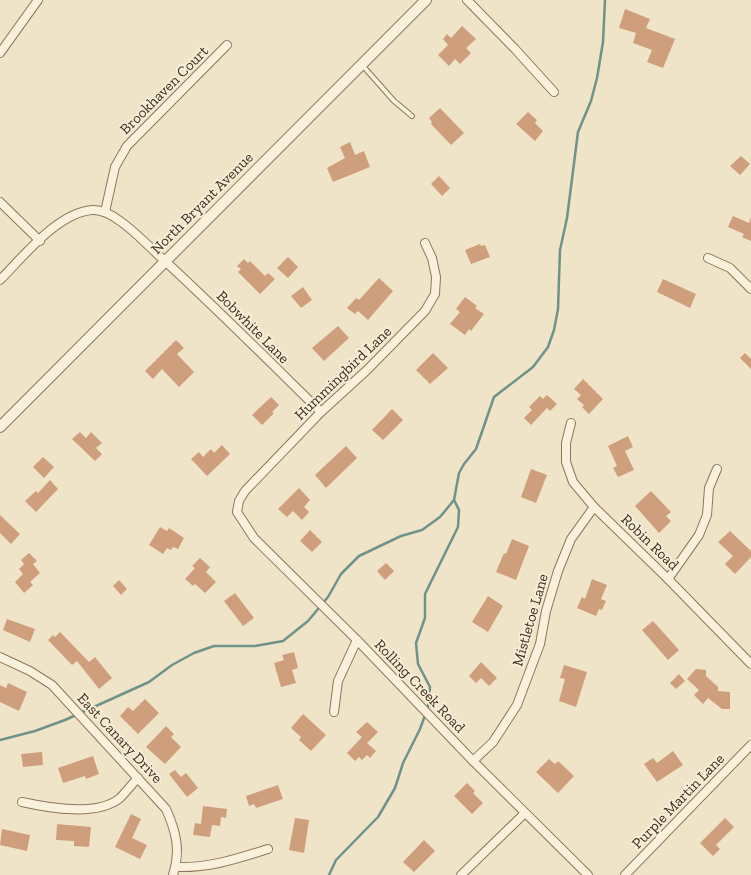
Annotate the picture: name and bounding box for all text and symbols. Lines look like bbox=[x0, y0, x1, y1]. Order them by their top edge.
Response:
street label: Brookhaven Court bbox=[116, 42, 212, 138]
street label: North Bryant Avenue bbox=[147, 148, 257, 258]
street label: Bobwhite Lane bbox=[213, 287, 293, 367]
street label: Hummingbird Lane bbox=[291, 322, 395, 424]
street label: Robin Road bbox=[617, 510, 683, 574]
street label: Mistletoe Lane bbox=[508, 572, 552, 668]
street label: Rolling Creek Road bbox=[371, 636, 470, 737]
street label: East Canary Drive bbox=[74, 689, 166, 787]
street label: Purple Martin Lane bbox=[628, 750, 728, 852]

